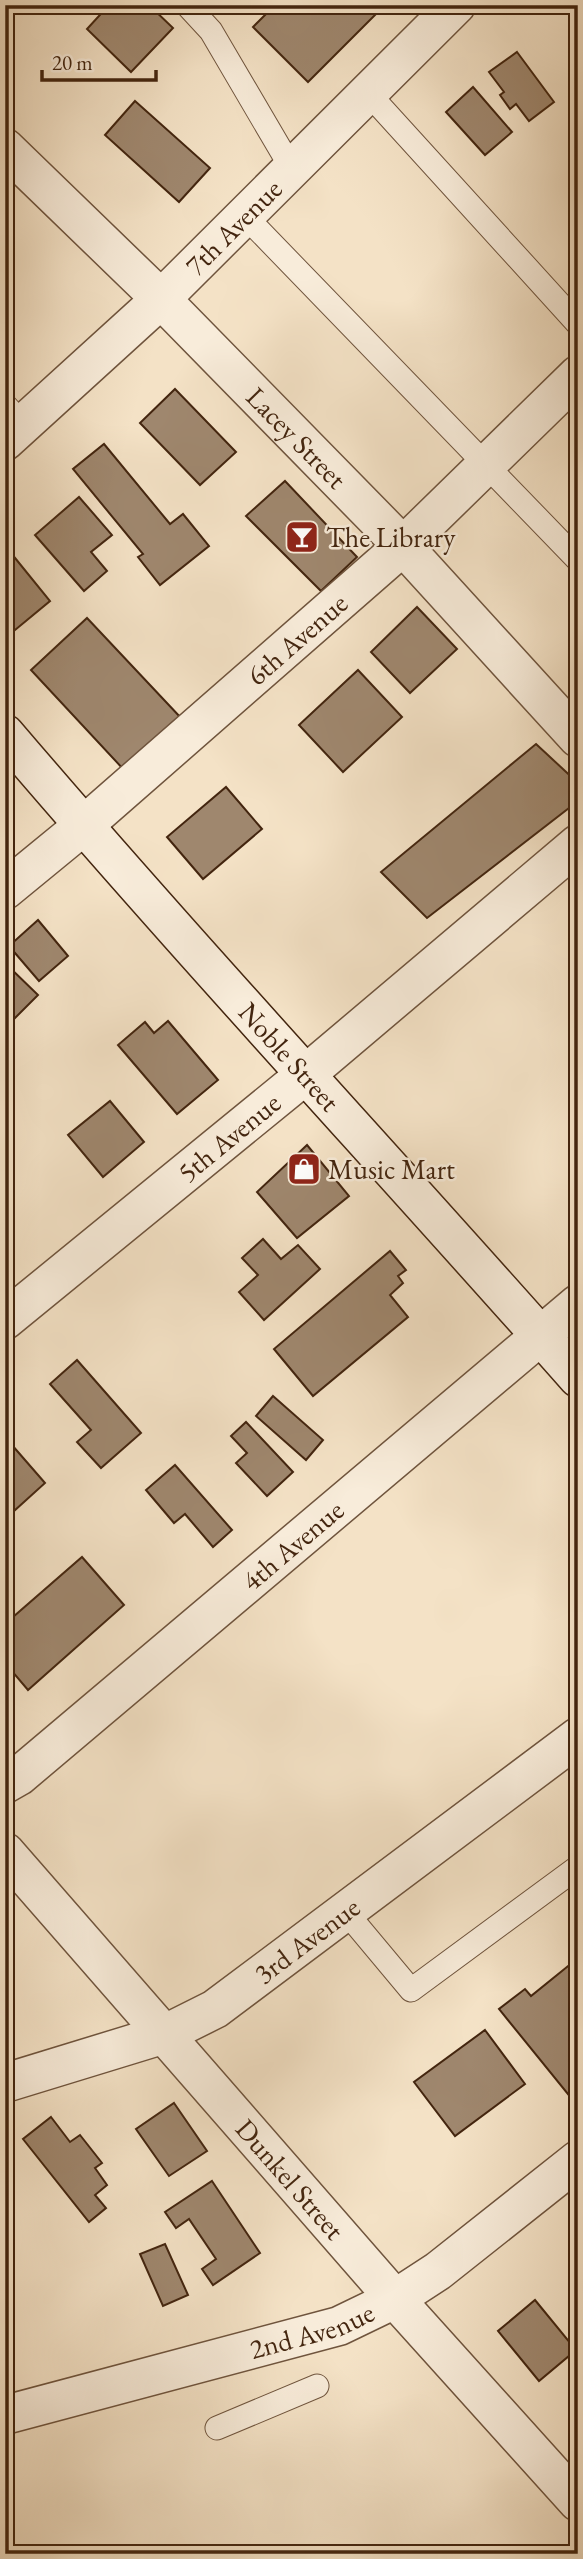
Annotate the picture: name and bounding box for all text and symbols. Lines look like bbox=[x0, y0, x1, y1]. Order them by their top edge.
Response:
scale bar bbox=[42, 38, 156, 82]
text: 20 m bbox=[52, 49, 93, 76]
street label: 7th Avenue bbox=[177, 171, 289, 283]
street label: Lacey Street bbox=[239, 379, 355, 496]
bar icon: The Library bbox=[283, 518, 321, 556]
place label: The Library bbox=[326, 519, 456, 555]
street label: 6th Avenue bbox=[239, 585, 355, 693]
street label: Noble Street bbox=[231, 994, 348, 1119]
street label: 5th Avenue bbox=[170, 1084, 288, 1190]
shop icon: Music Mart bbox=[285, 1150, 323, 1188]
place label: Music Mart bbox=[328, 1151, 455, 1187]
street label: 4th Avenue bbox=[234, 1492, 351, 1598]
street label: 3rd Avenue bbox=[247, 1889, 367, 1991]
street label: Dunkel Street bbox=[228, 2111, 353, 2247]
street label: 2nd Avenue bbox=[246, 2294, 380, 2367]

